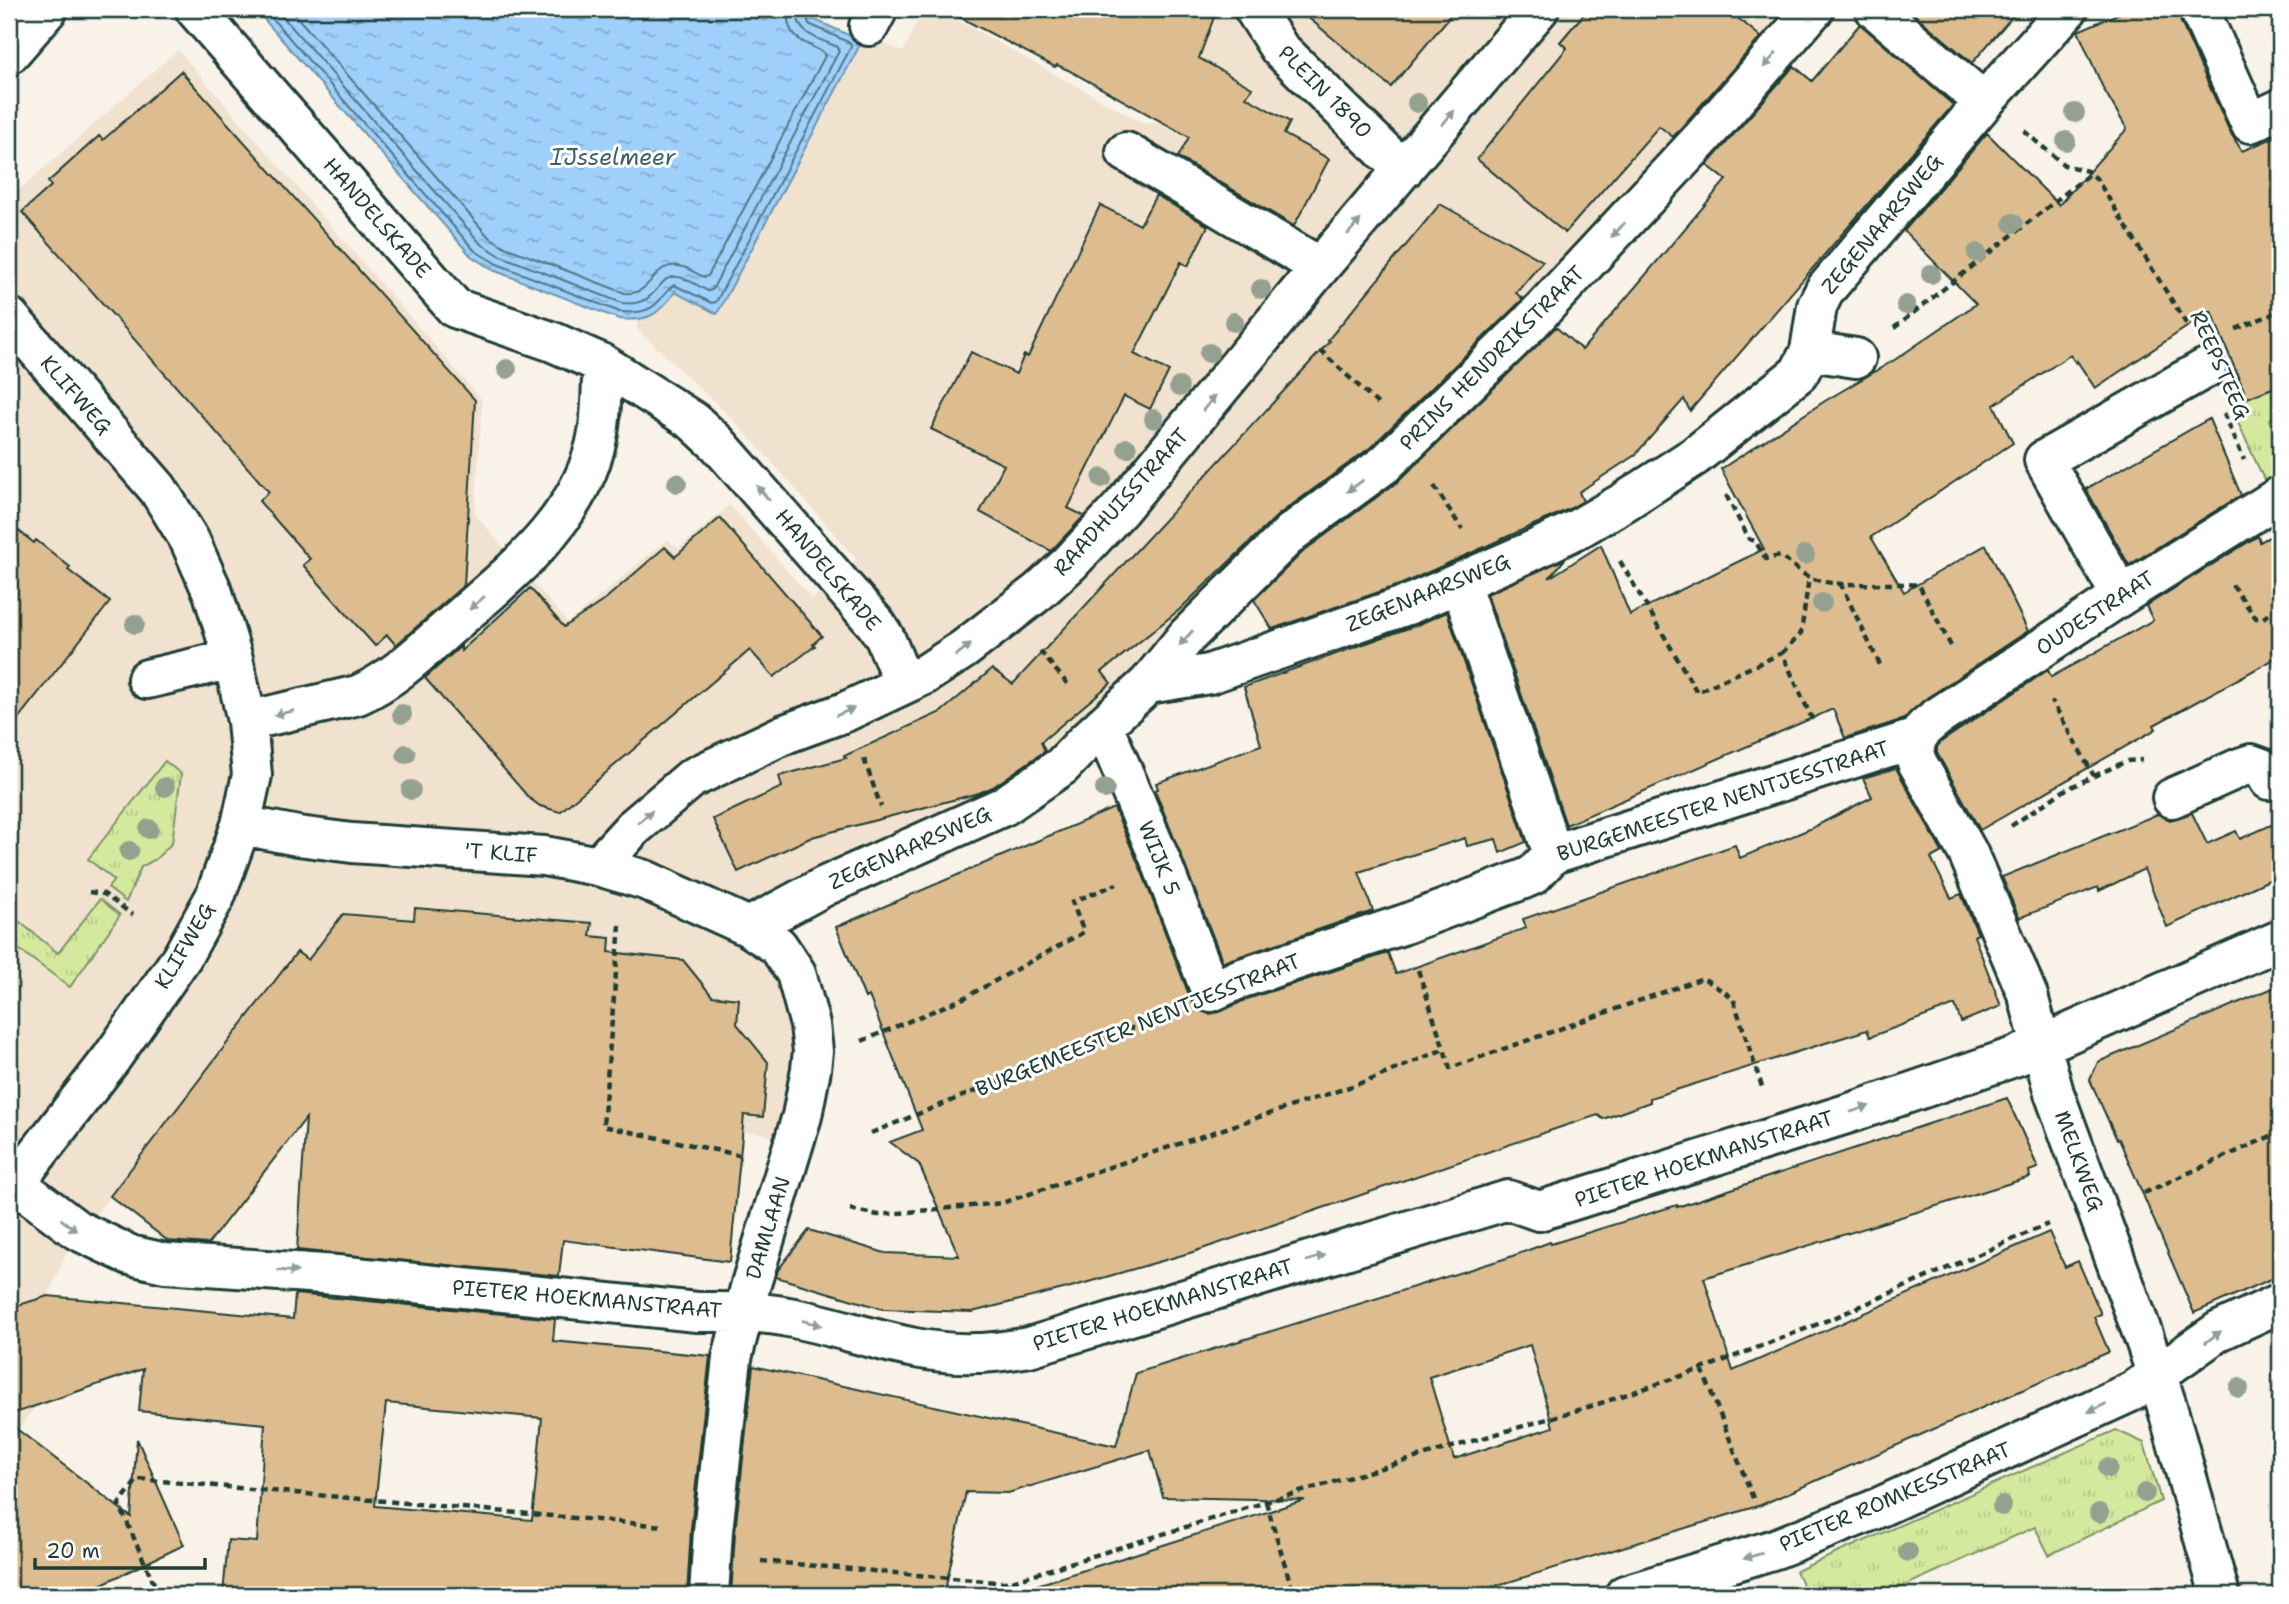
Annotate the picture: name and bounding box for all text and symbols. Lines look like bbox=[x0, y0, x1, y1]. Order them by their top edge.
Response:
street label: PLEIN 1890 bbox=[1272, 39, 1378, 145]
one-way arrow bbox=[1763, 52, 1778, 69]
one-way arrow bbox=[1440, 110, 1455, 128]
water label: IJsselmeer bbox=[549, 142, 677, 172]
street label: ZEGENAARSWEG bbox=[1815, 148, 1949, 300]
street label: HANDELSKADE bbox=[317, 152, 437, 284]
one-way arrow bbox=[1346, 219, 1361, 236]
one-way arrow bbox=[1611, 221, 1627, 238]
street label: PRINS HENDRIKSTRAAT bbox=[1393, 259, 1591, 457]
street label: REEPSTEEG bbox=[2183, 306, 2257, 424]
street label: KLIFWEG bbox=[34, 350, 118, 441]
one-way arrow bbox=[1201, 394, 1216, 412]
street label: RAADHUISSTRAAT bbox=[1047, 422, 1195, 582]
one-way arrow bbox=[1346, 479, 1364, 493]
one-way arrow bbox=[756, 485, 771, 502]
street label: HANDELSKADE bbox=[769, 503, 887, 637]
street label: ZEGENAARSWEG bbox=[1342, 547, 1514, 639]
street label: OUDESTRAAT bbox=[2030, 564, 2160, 662]
one-way arrow bbox=[468, 595, 486, 611]
one-way arrow bbox=[1178, 629, 1194, 647]
one-way arrow bbox=[954, 643, 972, 657]
one-way arrow bbox=[835, 706, 856, 717]
one-way arrow bbox=[272, 707, 294, 718]
street label: BURGEMEESTER NENTJESSTRAAT bbox=[1553, 734, 1893, 868]
street label: ZEGENAARSWEG bbox=[825, 800, 996, 896]
one-way arrow bbox=[637, 810, 654, 825]
street label: WIJK 5 bbox=[1131, 817, 1187, 899]
street label: 'T KLIF bbox=[463, 836, 539, 870]
street label: KLIFWEG bbox=[148, 897, 222, 994]
street label: BURGEMEESTER NENTJESSTRAAT bbox=[971, 947, 1305, 1103]
one-way arrow bbox=[1850, 1103, 1871, 1114]
street label: PIETER HOEKMANSTRAAT bbox=[1571, 1104, 1837, 1214]
street label: MELKWEG bbox=[2048, 1107, 2110, 1215]
street label: DAMLAAN bbox=[739, 1173, 797, 1283]
one-way arrow bbox=[60, 1217, 78, 1231]
street label: PIETER HOEKMANSTRAAT bbox=[1029, 1252, 1297, 1358]
one-way arrow bbox=[1305, 1252, 1326, 1262]
one-way arrow bbox=[278, 1266, 300, 1277]
street label: PIETER HOEKMANSTRAAT bbox=[451, 1273, 723, 1325]
one-way arrow bbox=[801, 1318, 823, 1329]
one-way arrow bbox=[2203, 1329, 2221, 1344]
one-way arrow bbox=[2087, 1402, 2107, 1414]
street label: PIETER ROMKESSTRAAT bbox=[1775, 1435, 2015, 1559]
scale bar bbox=[35, 1527, 205, 1571]
text: 20 m bbox=[46, 1537, 100, 1565]
one-way arrow bbox=[1742, 1551, 1763, 1561]

